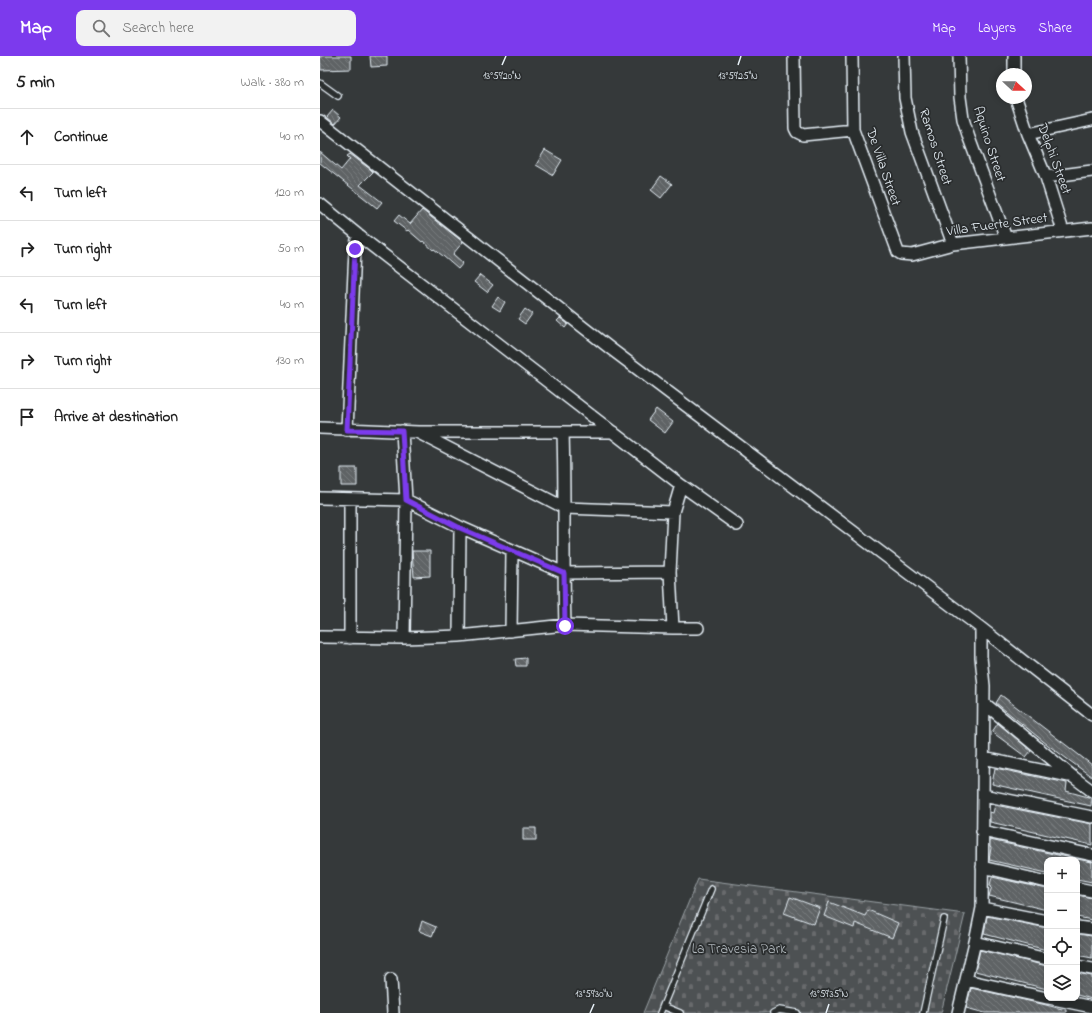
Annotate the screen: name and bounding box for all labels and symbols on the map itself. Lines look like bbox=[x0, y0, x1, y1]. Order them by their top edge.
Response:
north arrow bbox=[996, 68, 1032, 104]
text: 13°59'20"N bbox=[483, 69, 521, 84]
text: 13°59'25"N bbox=[718, 69, 758, 84]
street label: Aquino Street bbox=[967, 104, 1011, 185]
street label: Ramos Street bbox=[913, 106, 957, 188]
street label: Delphi Street bbox=[1031, 120, 1077, 198]
street label: De Villa Street bbox=[860, 124, 906, 209]
street label: Villa Fuerte Street bbox=[944, 207, 1049, 243]
route end bbox=[346, 240, 364, 258]
route start bbox=[556, 617, 574, 635]
park label: La Travesia Park bbox=[692, 939, 787, 960]
text: 13°59'30"N bbox=[575, 987, 613, 1002]
text: 13°59'35"N bbox=[810, 987, 849, 1002]

